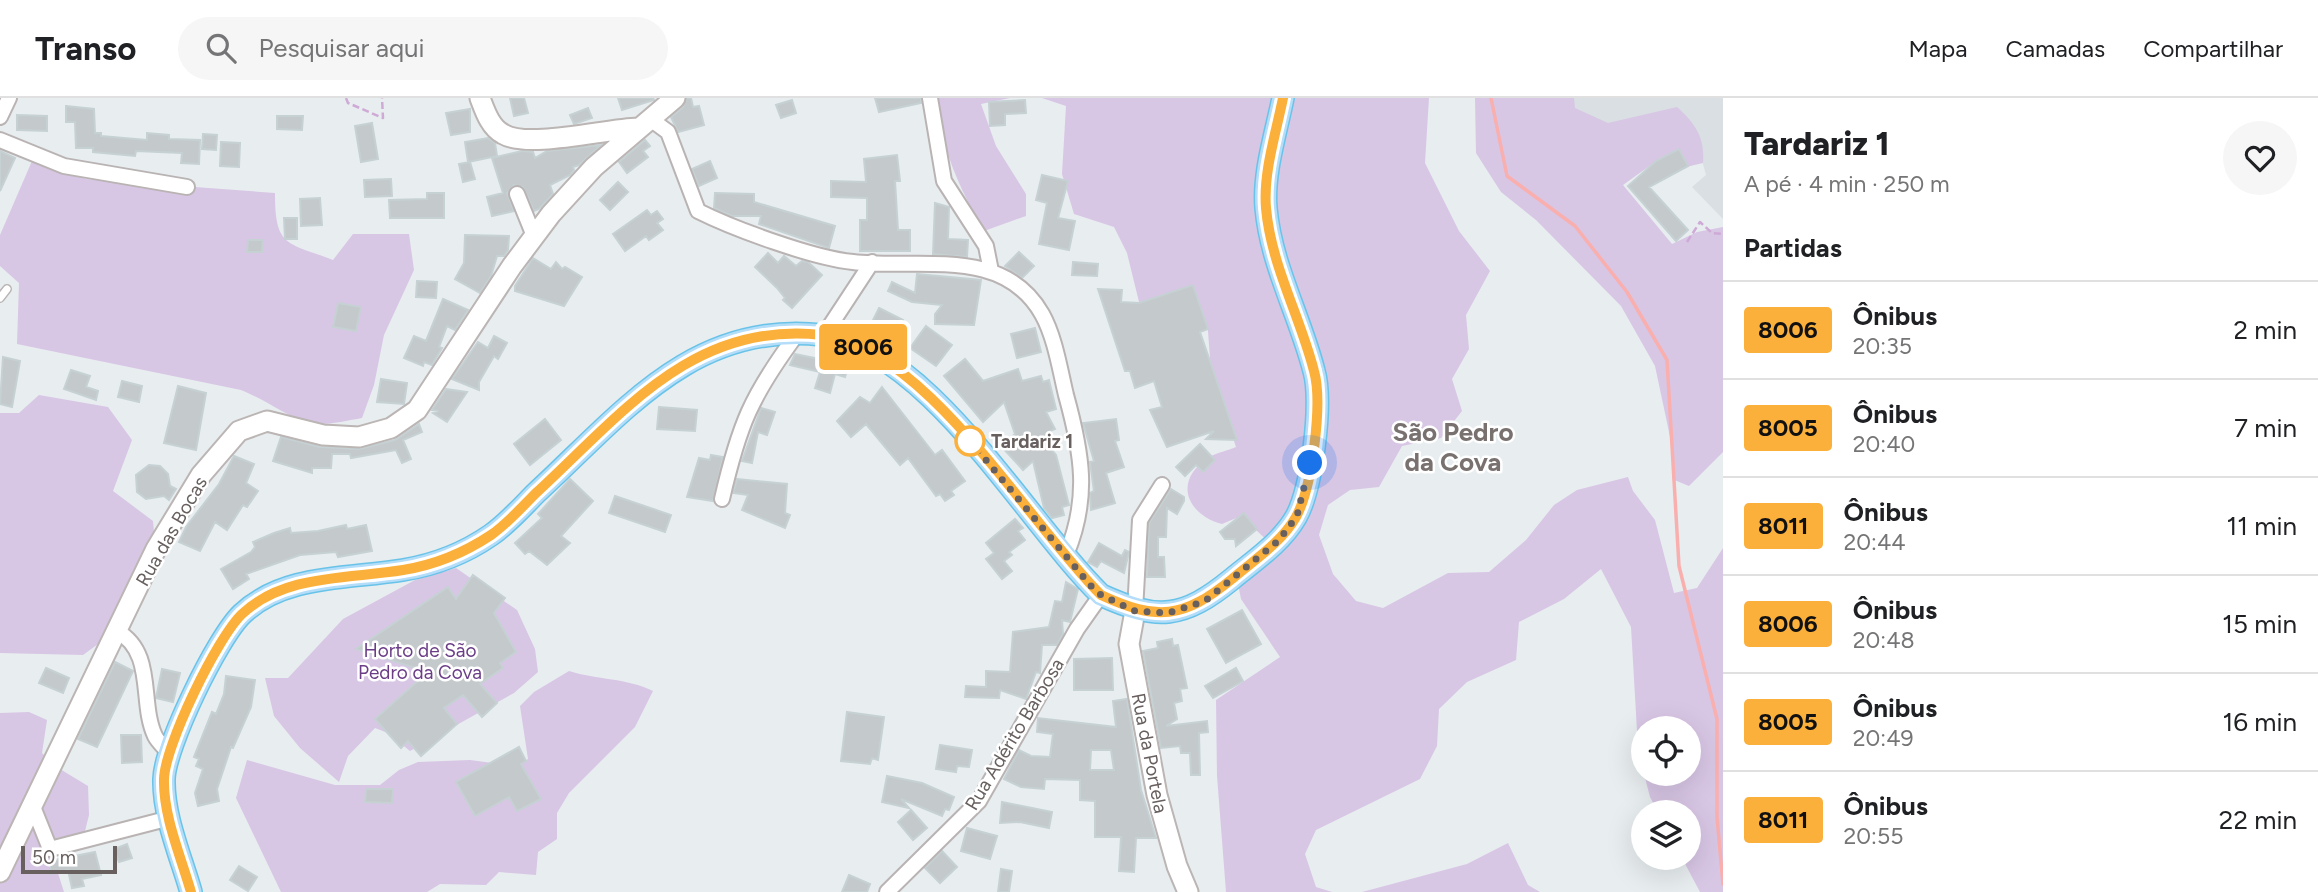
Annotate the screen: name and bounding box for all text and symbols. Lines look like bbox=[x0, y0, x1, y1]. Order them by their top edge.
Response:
search box bbox=[178, 17, 668, 80]
text: Transo bbox=[35, 29, 136, 68]
icon: search bbox=[202, 29, 240, 67]
text: Pesquisar aqui bbox=[258, 32, 425, 64]
text: Mapa bbox=[1908, 34, 1967, 63]
text: Camadas bbox=[2005, 34, 2105, 63]
text: Compartilhar bbox=[2143, 34, 2283, 63]
button: heart bbox=[2223, 121, 2297, 195]
text: Tardariz 1 bbox=[1744, 124, 1890, 163]
text: A pé · 4 min · 250 m bbox=[1744, 170, 1950, 198]
text: Partidas bbox=[1744, 232, 1842, 264]
text: Ônibus bbox=[1853, 300, 1937, 332]
text: 2 min bbox=[2233, 314, 2297, 346]
text: 8006 bbox=[1758, 315, 1818, 344]
line badge: 8006 bbox=[814, 324, 912, 370]
text: 8006 bbox=[833, 332, 893, 361]
text: 20:35 bbox=[1853, 332, 1912, 360]
text: Ônibus bbox=[1853, 398, 1937, 430]
text: 7 min bbox=[2234, 412, 2297, 444]
text: 8005 bbox=[1758, 413, 1818, 442]
district label: São Pedro da Cova bbox=[1392, 416, 1514, 478]
marker: Tardariz 1 bbox=[955, 426, 985, 456]
place label: Tardariz 1 bbox=[991, 430, 1073, 453]
text: 20:40 bbox=[1853, 430, 1915, 458]
your location bbox=[1292, 445, 1327, 480]
street label: Rua das Bocas bbox=[131, 472, 212, 590]
text: Ônibus bbox=[1844, 496, 1928, 528]
text: 11 min bbox=[2226, 510, 2297, 542]
text: 8011 bbox=[1758, 511, 1809, 540]
text: 20:44 bbox=[1844, 528, 1906, 556]
text: Ônibus bbox=[1853, 594, 1937, 626]
text: 15 min bbox=[2222, 608, 2297, 640]
text: 8006 bbox=[1758, 609, 1818, 638]
text: 20:48 bbox=[1853, 626, 1915, 654]
park label: Horto de São Pedro da Cova bbox=[358, 639, 482, 684]
street label: Rua Adérito Barbosa bbox=[960, 654, 1069, 814]
street label: Rua da Portela bbox=[1127, 691, 1172, 815]
text: Ônibus bbox=[1853, 692, 1937, 724]
text: 16 min bbox=[2222, 706, 2297, 738]
text: 8005 bbox=[1758, 707, 1818, 736]
map controls bbox=[1631, 716, 1701, 870]
button: locate bbox=[1631, 716, 1701, 786]
text: 20:49 bbox=[1853, 724, 1913, 752]
text: Ônibus bbox=[1844, 790, 1928, 822]
button: layers bbox=[1631, 800, 1701, 870]
text: 22 min bbox=[2219, 804, 2297, 836]
text: 8011 bbox=[1758, 805, 1809, 834]
text: 20:55 bbox=[1844, 822, 1903, 850]
scale bar bbox=[21, 843, 117, 875]
text: 50 m bbox=[32, 846, 76, 869]

